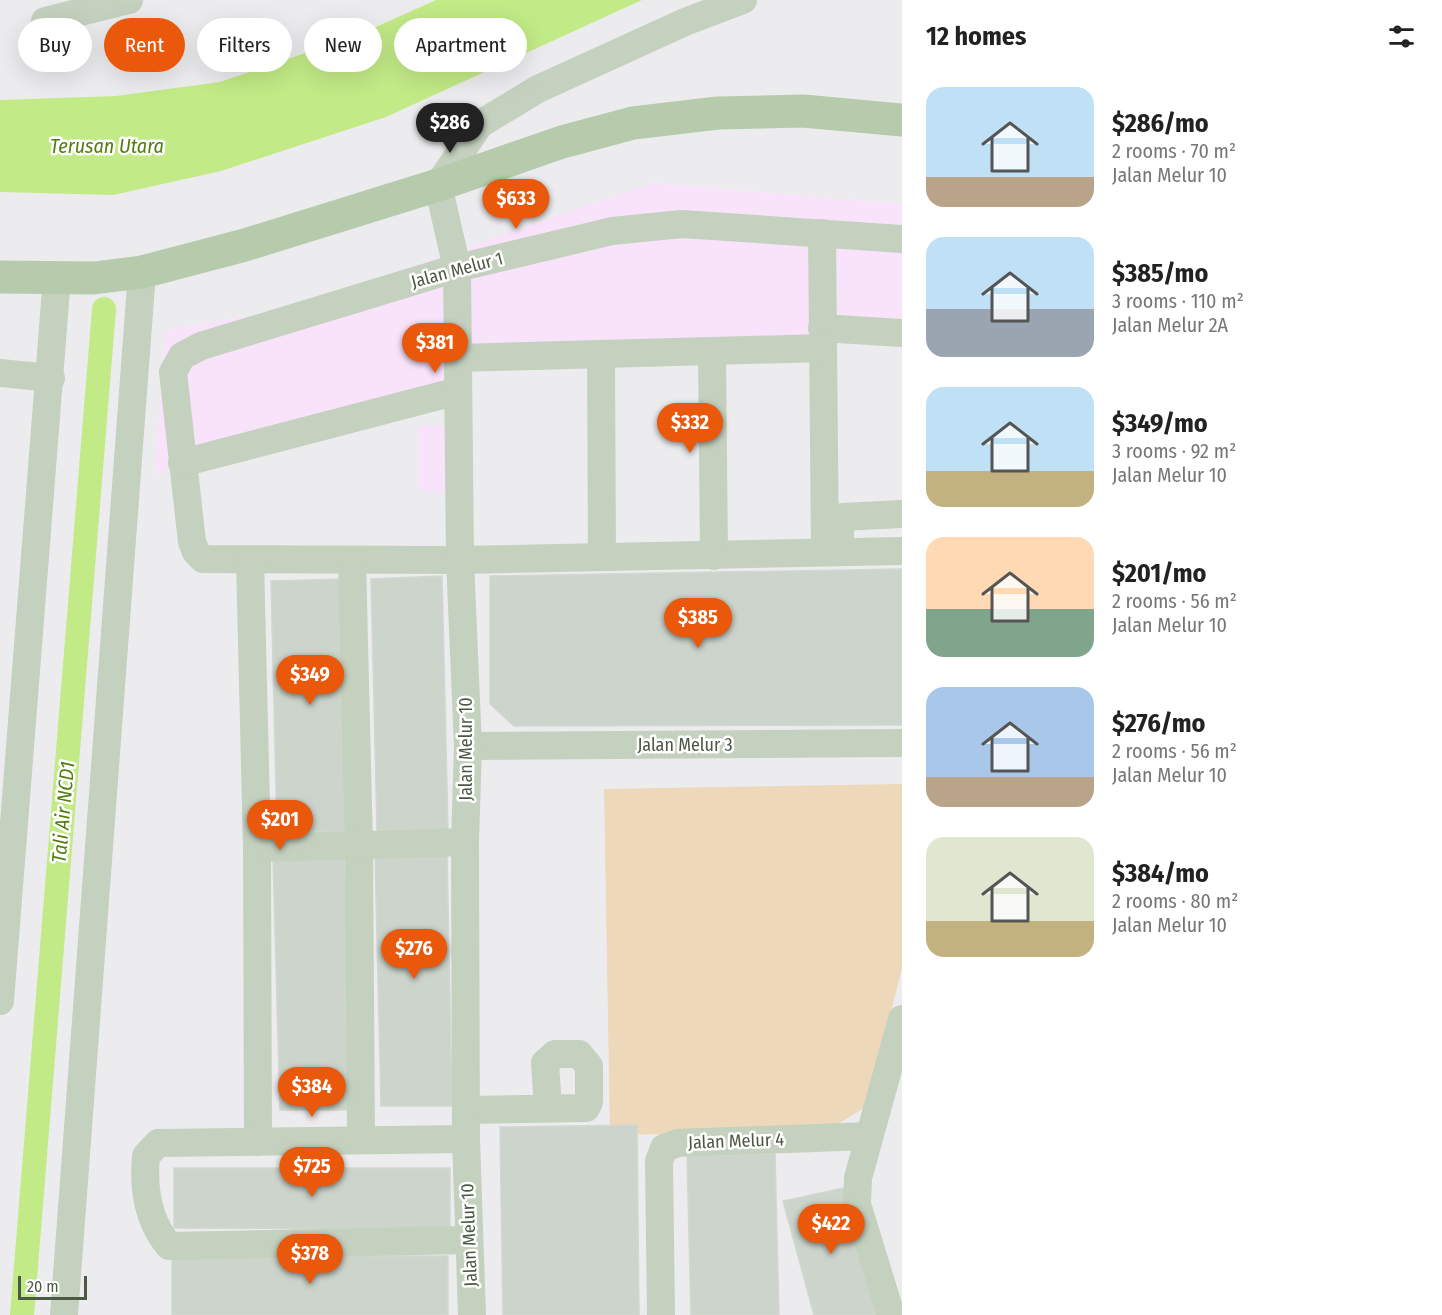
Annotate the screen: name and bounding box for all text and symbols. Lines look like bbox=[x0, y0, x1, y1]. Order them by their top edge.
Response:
chip: Buy bbox=[18, 18, 92, 72]
chip: Rent bbox=[104, 18, 185, 72]
chip: Filters bbox=[197, 18, 292, 72]
chip: New bbox=[304, 18, 382, 72]
chip: Apartment bbox=[394, 18, 527, 72]
icon: filters bbox=[1385, 20, 1418, 53]
text: 12 homes bbox=[926, 21, 1026, 52]
pin: $286 bbox=[414, 103, 486, 154]
text: $286/mo bbox=[1112, 108, 1209, 139]
text: $286 bbox=[430, 110, 470, 134]
icon: home bbox=[974, 111, 1046, 183]
water label: Terusan Utara bbox=[50, 134, 164, 158]
text: 2 rooms · 70 m² bbox=[1112, 139, 1236, 163]
text: Jalan Melur 10 bbox=[1112, 163, 1227, 187]
pin: $633 bbox=[480, 179, 552, 230]
text: $633 bbox=[496, 186, 536, 210]
street label: Jalan Melur 1 bbox=[409, 247, 505, 293]
text: $385/mo bbox=[1112, 258, 1208, 289]
icon: home bbox=[974, 261, 1046, 333]
text: 3 rooms · 110 m² bbox=[1112, 289, 1244, 313]
text: Jalan Melur 2A bbox=[1112, 313, 1228, 337]
pin: $381 bbox=[399, 323, 471, 374]
text: $381 bbox=[416, 330, 454, 354]
pin: $332 bbox=[654, 403, 726, 454]
text: $349/mo bbox=[1112, 408, 1208, 439]
text: $332 bbox=[671, 410, 709, 434]
icon: home bbox=[974, 411, 1046, 483]
text: 3 rooms · 92 m² bbox=[1112, 439, 1236, 463]
text: Jalan Melur 10 bbox=[1112, 463, 1227, 487]
text: $201/mo bbox=[1112, 558, 1206, 589]
icon: home bbox=[974, 561, 1046, 633]
text: 2 rooms · 56 m² bbox=[1112, 589, 1237, 613]
pin: $385 bbox=[662, 598, 734, 649]
text: $385 bbox=[678, 605, 718, 629]
text: Jalan Melur 10 bbox=[1112, 613, 1227, 637]
pin: $349 bbox=[274, 655, 346, 706]
text: $349 bbox=[290, 662, 330, 686]
street label: Jalan Melur 10 bbox=[455, 697, 477, 801]
text: $276/mo bbox=[1112, 708, 1205, 739]
icon: home bbox=[974, 711, 1046, 783]
street label: Jalan Melur 3 bbox=[637, 734, 733, 756]
text: 2 rooms · 56 m² bbox=[1112, 739, 1237, 763]
water label: Tali Air NCD1 bbox=[47, 760, 79, 864]
text: Jalan Melur 10 bbox=[1112, 763, 1227, 787]
pin: $201 bbox=[244, 800, 316, 851]
text: $201 bbox=[261, 807, 299, 831]
text: $384/mo bbox=[1112, 858, 1209, 889]
icon: home bbox=[974, 861, 1046, 933]
text: 2 rooms · 80 m² bbox=[1112, 889, 1238, 913]
text: Jalan Melur 10 bbox=[1112, 913, 1227, 937]
pin: $276 bbox=[378, 929, 450, 980]
text: $276 bbox=[395, 936, 433, 960]
pin: $384 bbox=[276, 1067, 348, 1118]
text: $384 bbox=[292, 1074, 332, 1098]
street label: Jalan Melur 4 bbox=[688, 1128, 785, 1154]
pin: $725 bbox=[276, 1147, 348, 1198]
text: $725 bbox=[293, 1154, 331, 1178]
street label: Jalan Melur 10 bbox=[456, 1183, 482, 1287]
pin: $422 bbox=[795, 1204, 867, 1255]
text: $422 bbox=[812, 1211, 850, 1235]
pin: $378 bbox=[274, 1234, 346, 1285]
text: $378 bbox=[291, 1241, 329, 1265]
scale bar bbox=[18, 1273, 87, 1300]
text: 20 m bbox=[27, 1277, 58, 1296]

